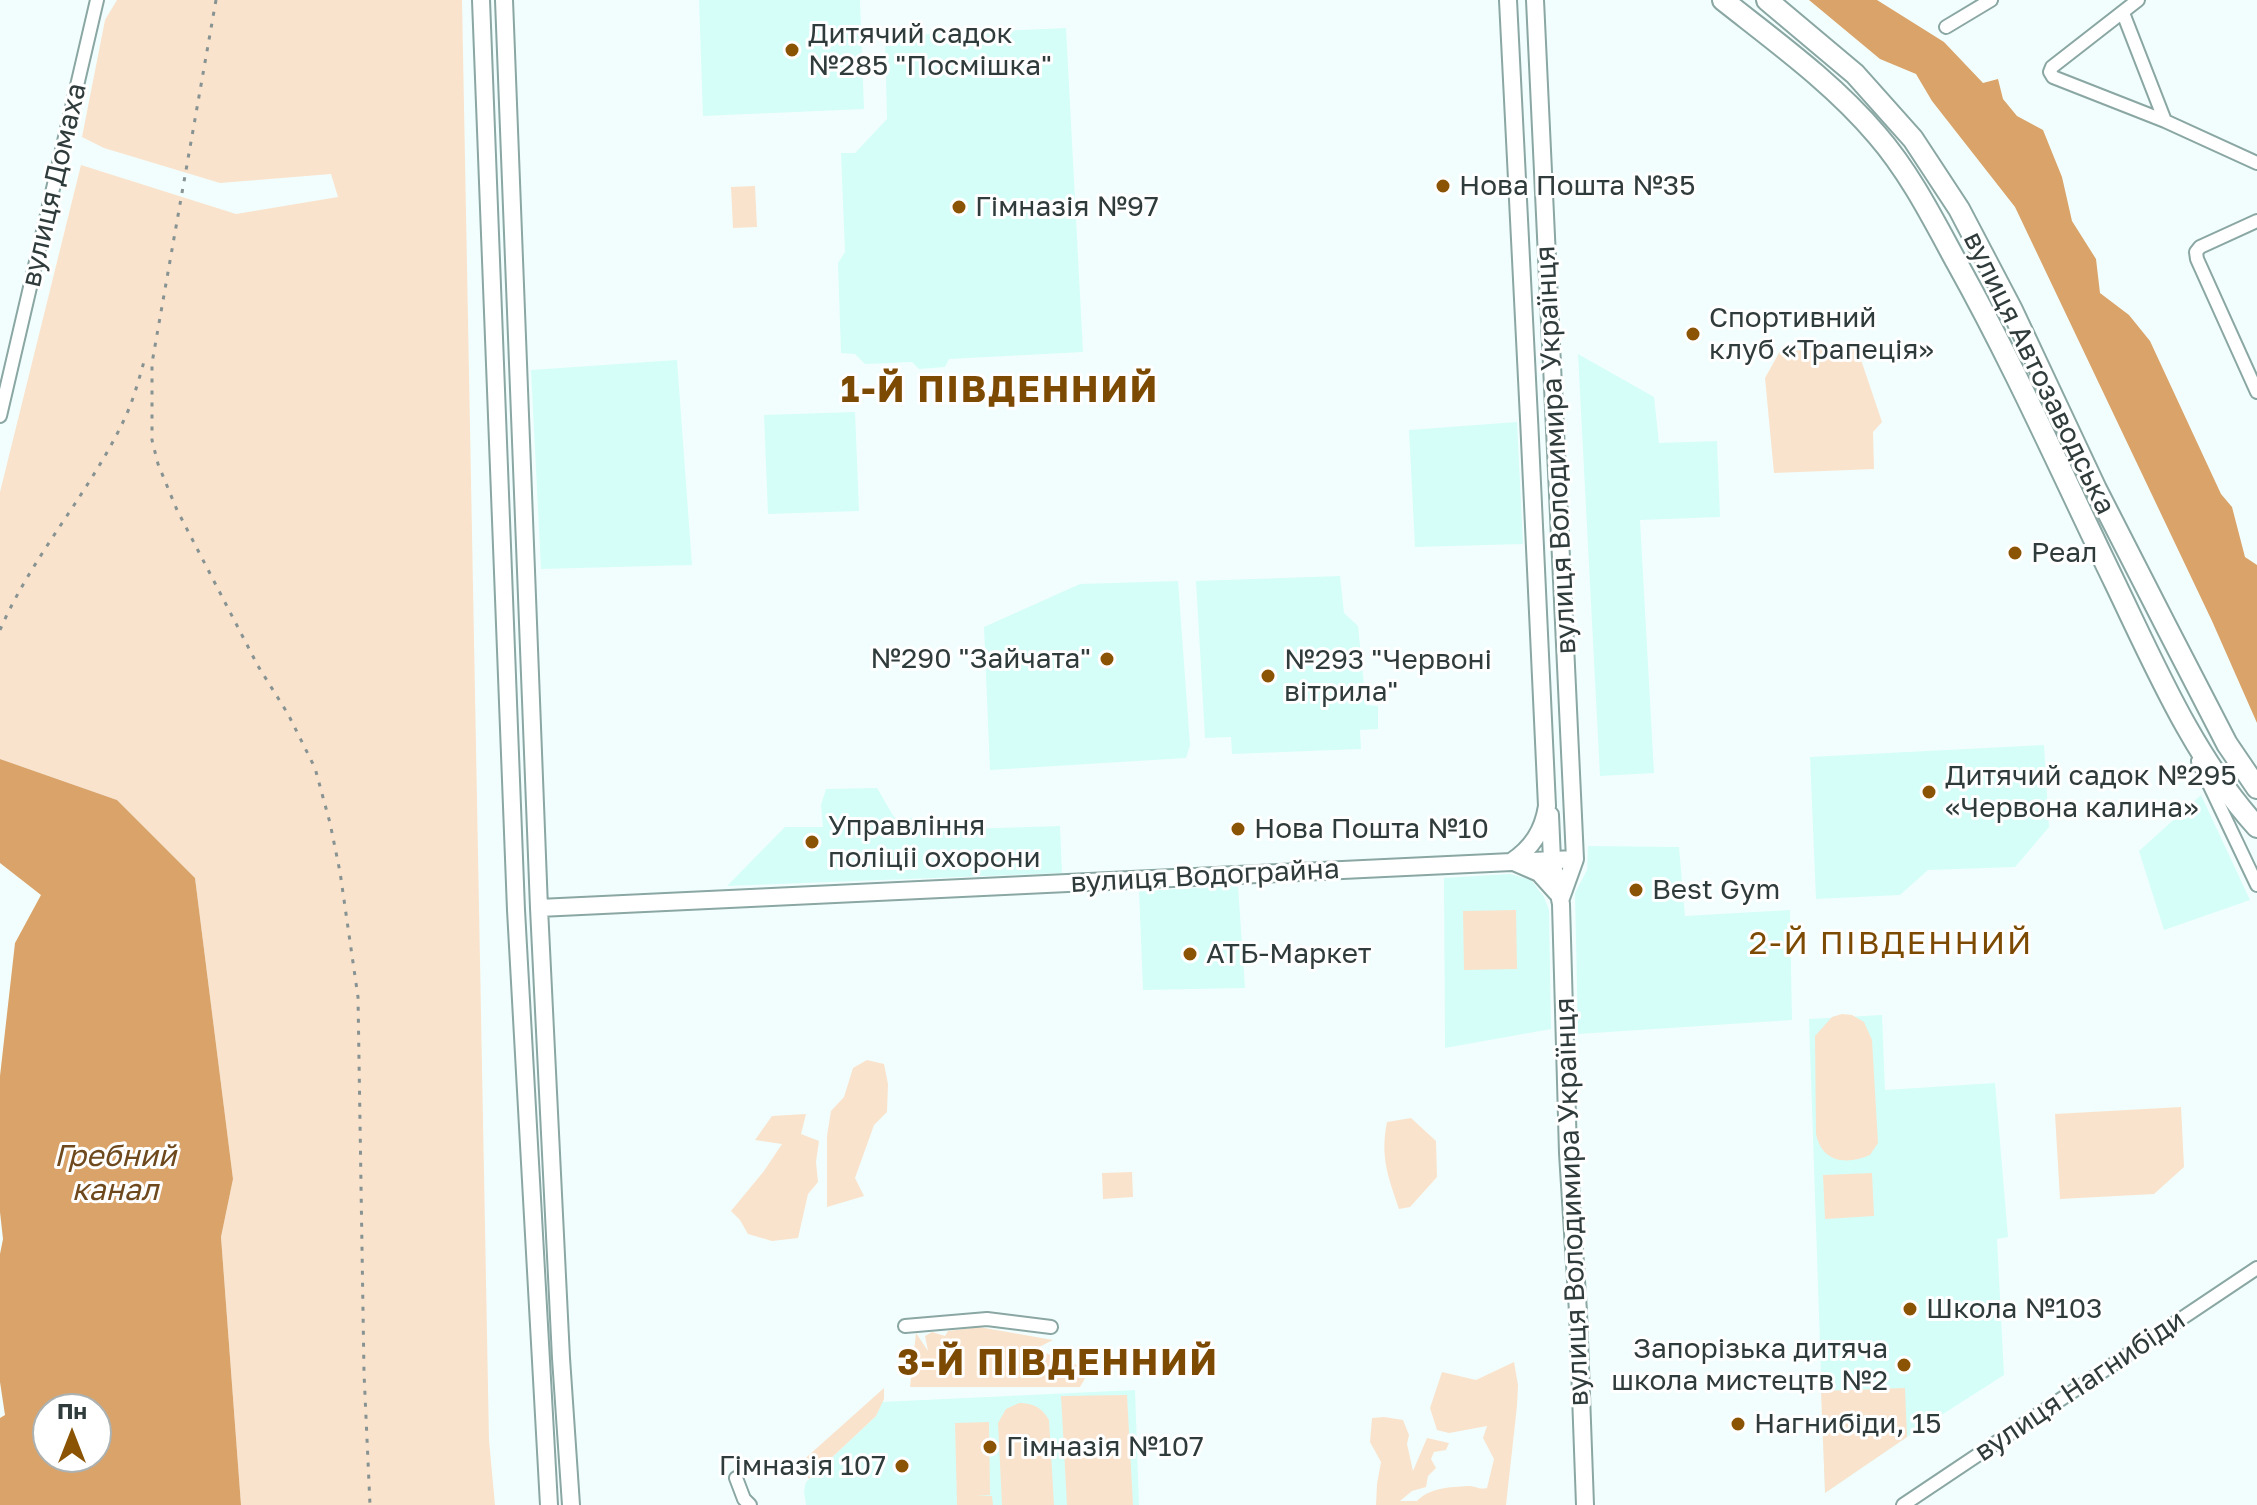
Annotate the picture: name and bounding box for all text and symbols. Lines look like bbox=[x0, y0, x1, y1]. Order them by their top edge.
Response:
place label: Дитячий садок №285 "Посмішка" bbox=[808, 17, 1052, 83]
marker: Дитячий садок №285 "Посмішка" bbox=[783, 41, 801, 59]
street label: вулиця Домаха bbox=[14, 80, 94, 290]
place label: Нова Пошта №35 bbox=[1459, 169, 1695, 203]
marker: Нова Пошта №35 bbox=[1434, 177, 1452, 195]
place label: Гімназія №97 bbox=[975, 190, 1159, 224]
marker: Гімназія №97 bbox=[950, 198, 968, 216]
street label: вулиця Автозаводська bbox=[1956, 226, 2122, 520]
street label: вулиця Володимира Українця bbox=[1529, 245, 1583, 655]
place label: Спортивний клуб «Трапеція» bbox=[1709, 301, 1934, 367]
marker: Спортивний клуб «Трапеція» bbox=[1684, 325, 1702, 343]
district label: 1-Й ПІВДЕННИЙ bbox=[841, 369, 1159, 413]
place label: Реал bbox=[2031, 536, 2097, 570]
marker: Реал bbox=[2006, 544, 2024, 562]
place label: №290 "Зайчата" bbox=[870, 642, 1091, 676]
place label: №293 "Червоні вітрила" bbox=[1284, 643, 1492, 709]
marker: №290 "Зайчата" bbox=[1098, 650, 1116, 668]
marker: №293 "Червоні вітрила" bbox=[1259, 667, 1277, 685]
place label: Дитячий садок №295 «Червона калина» bbox=[1945, 759, 2237, 825]
marker: Дитячий садок №295 «Червона калина» bbox=[1920, 783, 1938, 801]
place label: Управлiння полiцii охорони bbox=[828, 809, 1041, 875]
place label: Нова Пошта №10 bbox=[1254, 812, 1489, 846]
marker: Нова Пошта №10 bbox=[1229, 820, 1247, 838]
marker: Управлiння полiцii охорони bbox=[803, 833, 821, 851]
street label: вулиця Водограйна bbox=[1070, 852, 1340, 900]
place label: Best Gym bbox=[1652, 873, 1780, 907]
marker: Best Gym bbox=[1627, 881, 1645, 899]
district label: 2-Й ПІВДЕННИЙ bbox=[1749, 925, 2033, 963]
place label: АТБ-Маркет bbox=[1206, 937, 1371, 971]
marker: АТБ-Маркет bbox=[1181, 945, 1199, 963]
street label: вулиця Володимира Українця bbox=[1548, 997, 1596, 1407]
water label: Гребний канал bbox=[54, 1138, 176, 1208]
place label: Школа №103 bbox=[1926, 1292, 2102, 1326]
marker: Школа №103 bbox=[1901, 1300, 1919, 1318]
street label: вулиця Нагнибіди bbox=[1968, 1303, 2192, 1469]
place label: Запорізька дитяча школа мистецтв №2 bbox=[1611, 1332, 1888, 1398]
district label: 3-Й ПІВДЕННИЙ bbox=[897, 1342, 1219, 1386]
marker: Запорізька дитяча школа мистецтв №2 bbox=[1895, 1356, 1913, 1374]
north arrow bbox=[32, 1393, 112, 1473]
text: Пн bbox=[57, 1397, 87, 1424]
place label: Нагнибіди, 15 bbox=[1754, 1407, 1942, 1441]
marker: Нагнибіди, 15 bbox=[1729, 1415, 1747, 1433]
place label: Гімназія №107 bbox=[1006, 1430, 1204, 1464]
marker: Гімназія №107 bbox=[981, 1438, 999, 1456]
place label: Гімназія 107 bbox=[719, 1449, 886, 1483]
marker: Гімназія 107 bbox=[893, 1457, 911, 1475]

